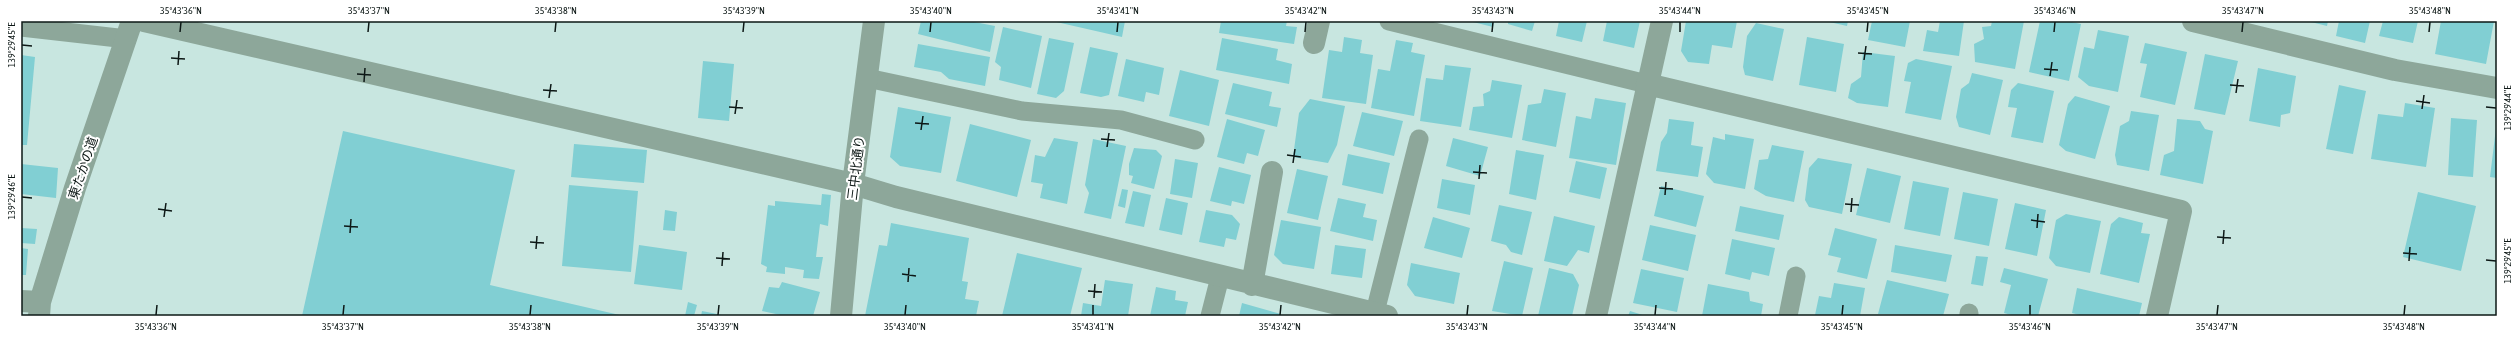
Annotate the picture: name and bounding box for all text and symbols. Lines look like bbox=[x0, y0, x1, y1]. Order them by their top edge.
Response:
text: 35°43'36"N bbox=[160, 5, 202, 16]
text: 35°43'37"N bbox=[348, 5, 390, 16]
text: 35°43'38"N bbox=[535, 5, 577, 16]
text: 35°43'39"N bbox=[723, 5, 765, 16]
text: 35°43'40"N bbox=[910, 5, 952, 16]
text: 35°43'41"N bbox=[1097, 5, 1139, 16]
text: 35°43'42"N bbox=[1285, 5, 1327, 16]
text: 35°43'43"N bbox=[1472, 5, 1514, 16]
text: 35°43'44"N bbox=[1659, 5, 1701, 16]
text: 35°43'45"N bbox=[1847, 5, 1889, 16]
text: 35°43'46"N bbox=[2034, 5, 2076, 16]
text: 35°43'47"N bbox=[2222, 5, 2264, 16]
text: 35°43'48"N bbox=[2409, 5, 2451, 16]
text: 139°29'45"E bbox=[6, 22, 17, 67]
text: 139°29'44"E bbox=[2502, 85, 2513, 130]
street label: 東たかの道 bbox=[65, 135, 101, 201]
street label: 三中北通り bbox=[845, 135, 867, 201]
text: 139°29'46"E bbox=[6, 174, 17, 219]
text: 139°29'45"E bbox=[2502, 238, 2513, 283]
text: 35°43'36"N bbox=[135, 321, 177, 332]
text: 35°43'37"N bbox=[322, 321, 364, 332]
text: 35°43'38"N bbox=[509, 321, 551, 332]
text: 35°43'39"N bbox=[697, 321, 739, 332]
text: 35°43'40"N bbox=[884, 321, 926, 332]
text: 35°43'41"N bbox=[1072, 321, 1114, 332]
text: 35°43'42"N bbox=[1259, 321, 1301, 332]
text: 35°43'43"N bbox=[1446, 321, 1488, 332]
text: 35°43'44"N bbox=[1634, 321, 1676, 332]
text: 35°43'45"N bbox=[1821, 321, 1863, 332]
text: 35°43'46"N bbox=[2009, 321, 2051, 332]
text: 35°43'47"N bbox=[2196, 321, 2238, 332]
text: 35°43'48"N bbox=[2383, 321, 2425, 332]

